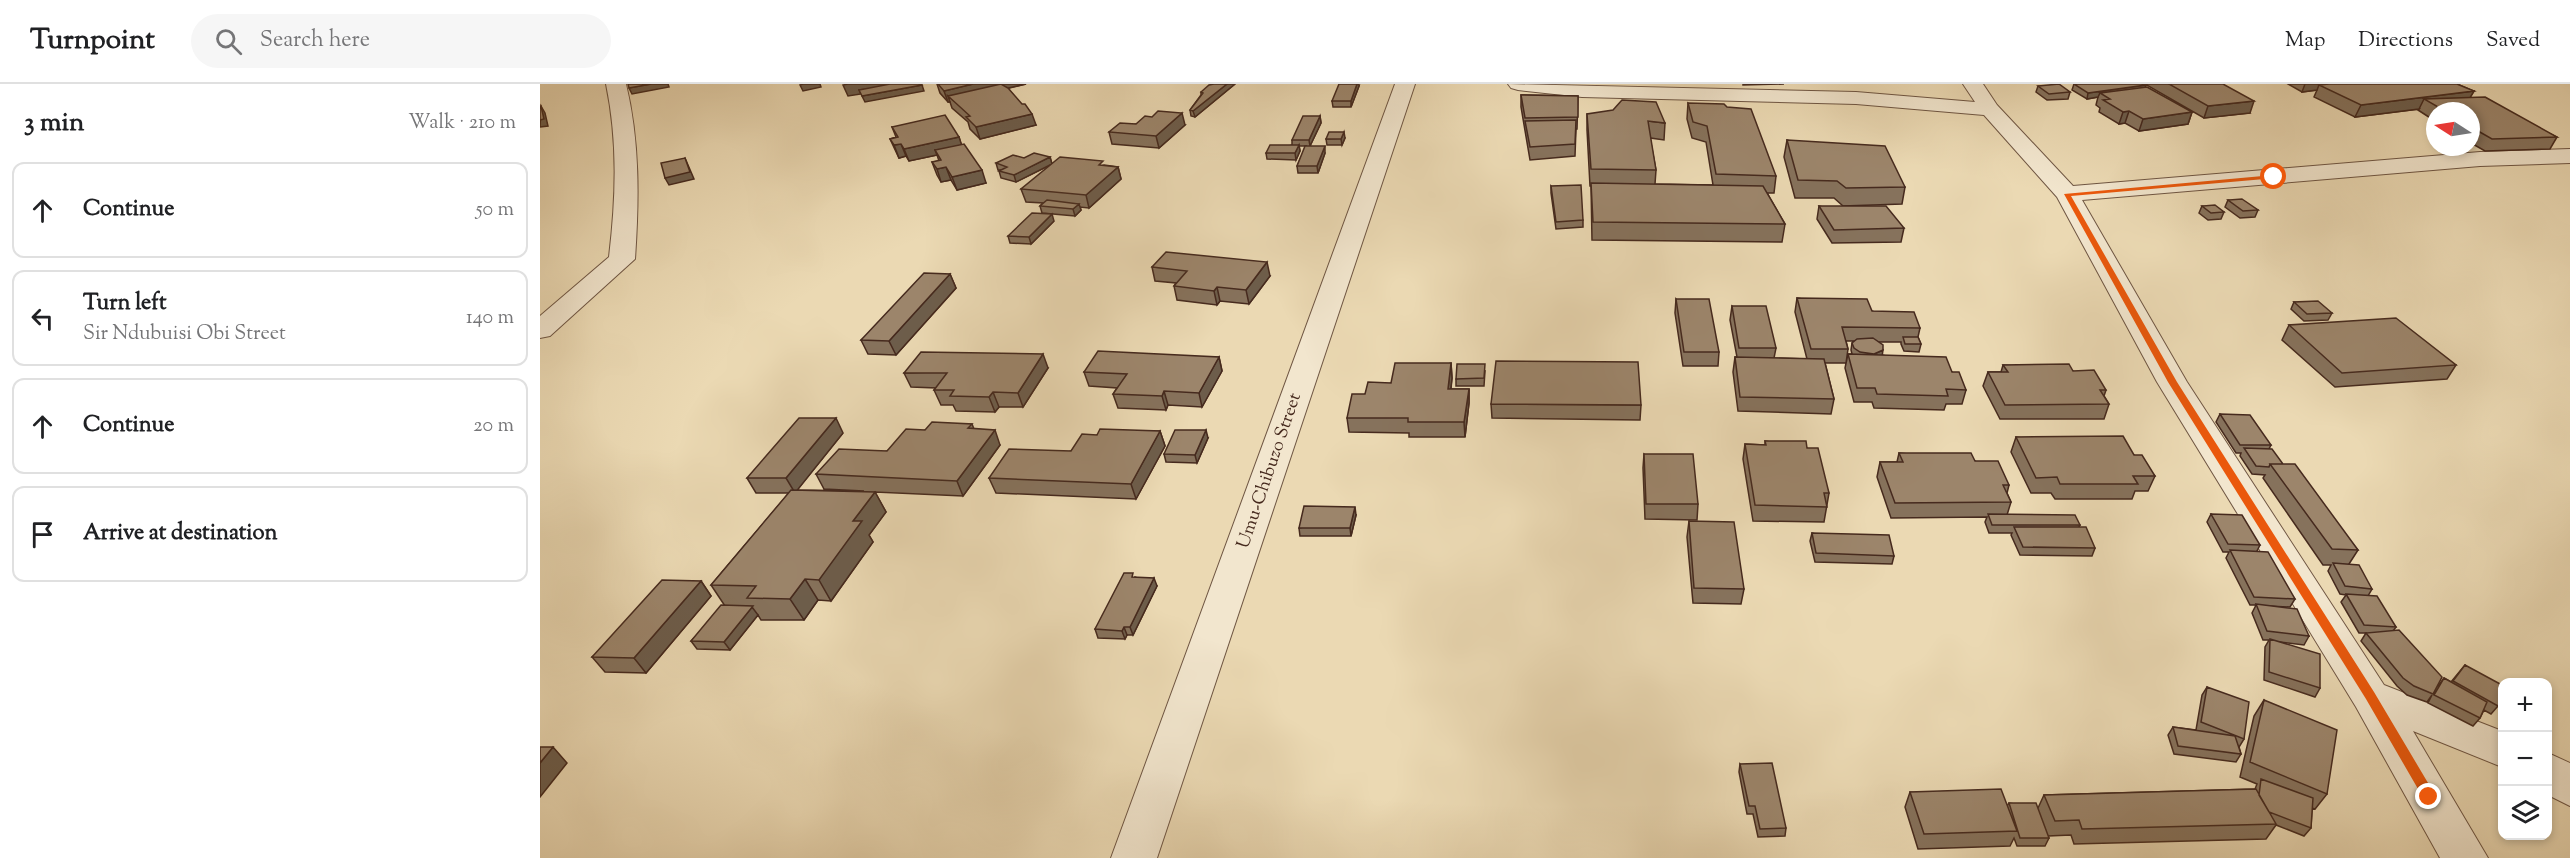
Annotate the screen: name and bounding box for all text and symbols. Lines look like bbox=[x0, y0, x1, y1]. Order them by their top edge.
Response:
search box bbox=[191, 14, 611, 68]
text: Turnpoint bbox=[30, 21, 155, 61]
icon: search bbox=[212, 25, 245, 58]
text: Search here bbox=[260, 25, 370, 57]
text: Map bbox=[2285, 26, 2325, 56]
text: Directions bbox=[2358, 26, 2453, 56]
text: Saved bbox=[2486, 26, 2540, 56]
north arrow bbox=[2426, 102, 2480, 156]
text: 3 min bbox=[24, 105, 84, 142]
text: Walk · 210 m bbox=[408, 109, 516, 138]
route start bbox=[2260, 163, 2286, 189]
icon: ahead bbox=[26, 194, 59, 227]
text: Continue bbox=[83, 194, 174, 226]
text: 50 m bbox=[476, 196, 514, 225]
text: Turn left bbox=[83, 288, 166, 320]
icon: left bbox=[26, 302, 59, 335]
text: 140 m bbox=[466, 304, 514, 333]
text: Sir Ndubuisi Obi Street bbox=[83, 320, 286, 349]
street label: Umu-Chibuzo Street bbox=[1231, 390, 1309, 552]
icon: ahead bbox=[26, 410, 59, 443]
text: Continue bbox=[83, 410, 174, 442]
text: 20 m bbox=[473, 412, 514, 441]
icon: arrive bbox=[26, 518, 59, 551]
text: Arrive at destination bbox=[83, 518, 278, 550]
map controls bbox=[2498, 678, 2552, 840]
button: + bbox=[2498, 678, 2552, 732]
button: − bbox=[2498, 732, 2552, 786]
route end bbox=[2415, 783, 2441, 809]
button: layers bbox=[2498, 786, 2552, 840]

